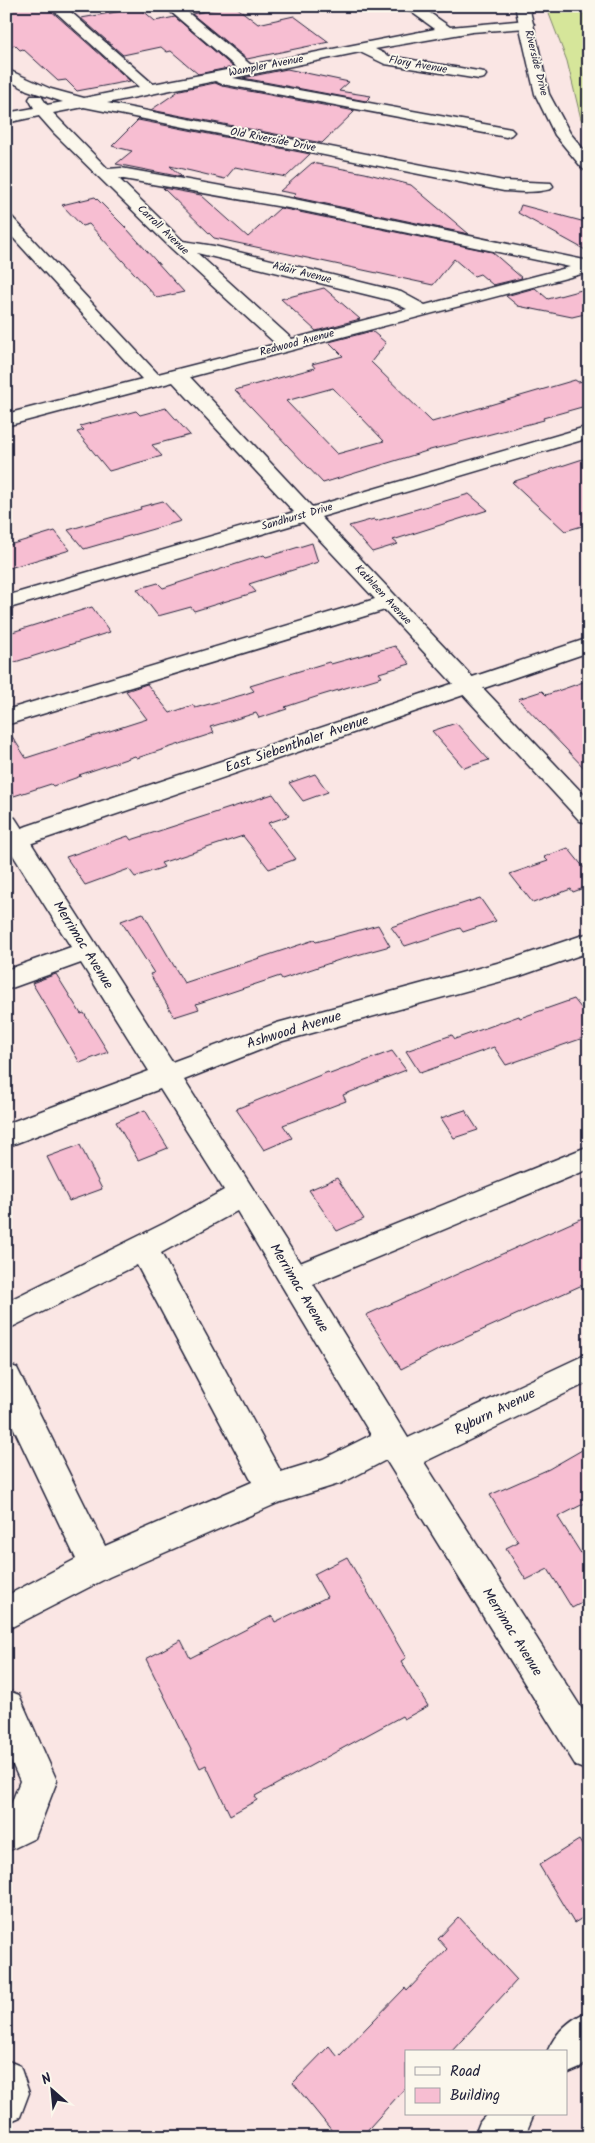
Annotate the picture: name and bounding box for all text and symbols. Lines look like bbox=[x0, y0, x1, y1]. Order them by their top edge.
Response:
street label: Riverside Drive bbox=[519, 28, 553, 98]
street label: Wampler Avenue bbox=[227, 50, 305, 82]
street label: Flory Avenue bbox=[387, 51, 449, 79]
street label: Old Riverside Drive bbox=[229, 123, 317, 157]
street label: Carroll Avenue bbox=[133, 201, 193, 259]
street label: Adair Avenue bbox=[271, 257, 334, 289]
street label: Redwood Avenue bbox=[258, 324, 336, 362]
street label: Sandhurst Drive bbox=[259, 498, 335, 536]
street label: Kathleen Avenue bbox=[350, 561, 416, 629]
street label: East Siebenthaler Avenue bbox=[222, 709, 372, 779]
street label: Merrimac Avenue bbox=[47, 896, 119, 994]
street label: Ashwood Avenue bbox=[244, 1005, 345, 1055]
street label: Merrimac Avenue bbox=[264, 1239, 335, 1337]
street label: Ryburn Avenue bbox=[451, 1383, 540, 1441]
street label: Merrimac Avenue bbox=[476, 1583, 548, 1681]
legend bbox=[405, 2050, 568, 2116]
text: Road bbox=[450, 2060, 481, 2084]
north arrow bbox=[28, 2066, 78, 2116]
text: N bbox=[38, 2067, 56, 2091]
text: Building bbox=[450, 2084, 500, 2108]

